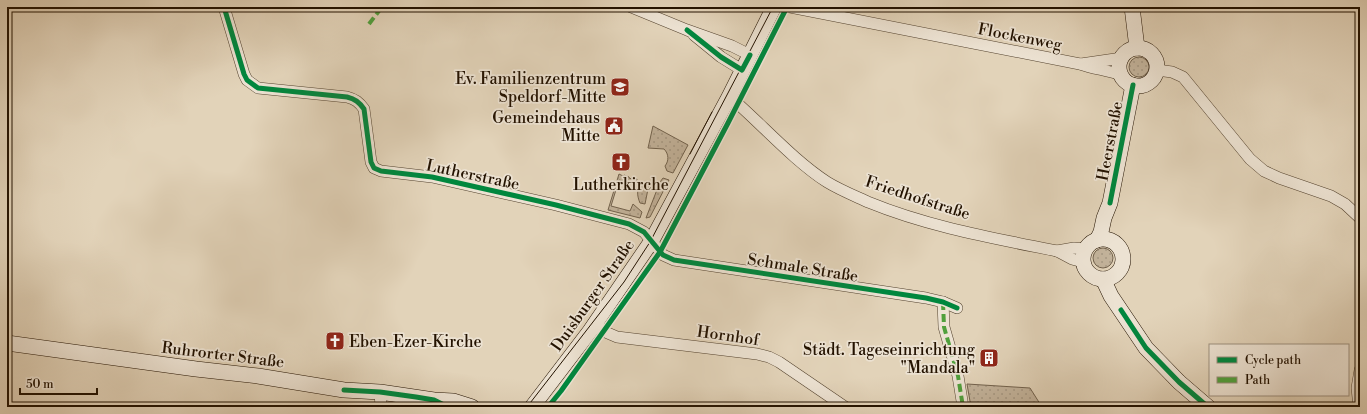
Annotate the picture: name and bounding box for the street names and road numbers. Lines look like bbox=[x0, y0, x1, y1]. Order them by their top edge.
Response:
street label: Flockenweg bbox=[976, 19, 1064, 55]
street label: Heerstraße bbox=[1092, 100, 1127, 183]
street label: Lutherstraße bbox=[424, 155, 521, 195]
street label: Friedhofstraße bbox=[863, 172, 973, 224]
street label: Duisburger Straße bbox=[547, 236, 639, 355]
street label: Schmale Straße bbox=[746, 249, 860, 287]
street label: Hornhof bbox=[695, 322, 761, 350]
street label: Ruhrorter Straße bbox=[160, 338, 285, 372]

